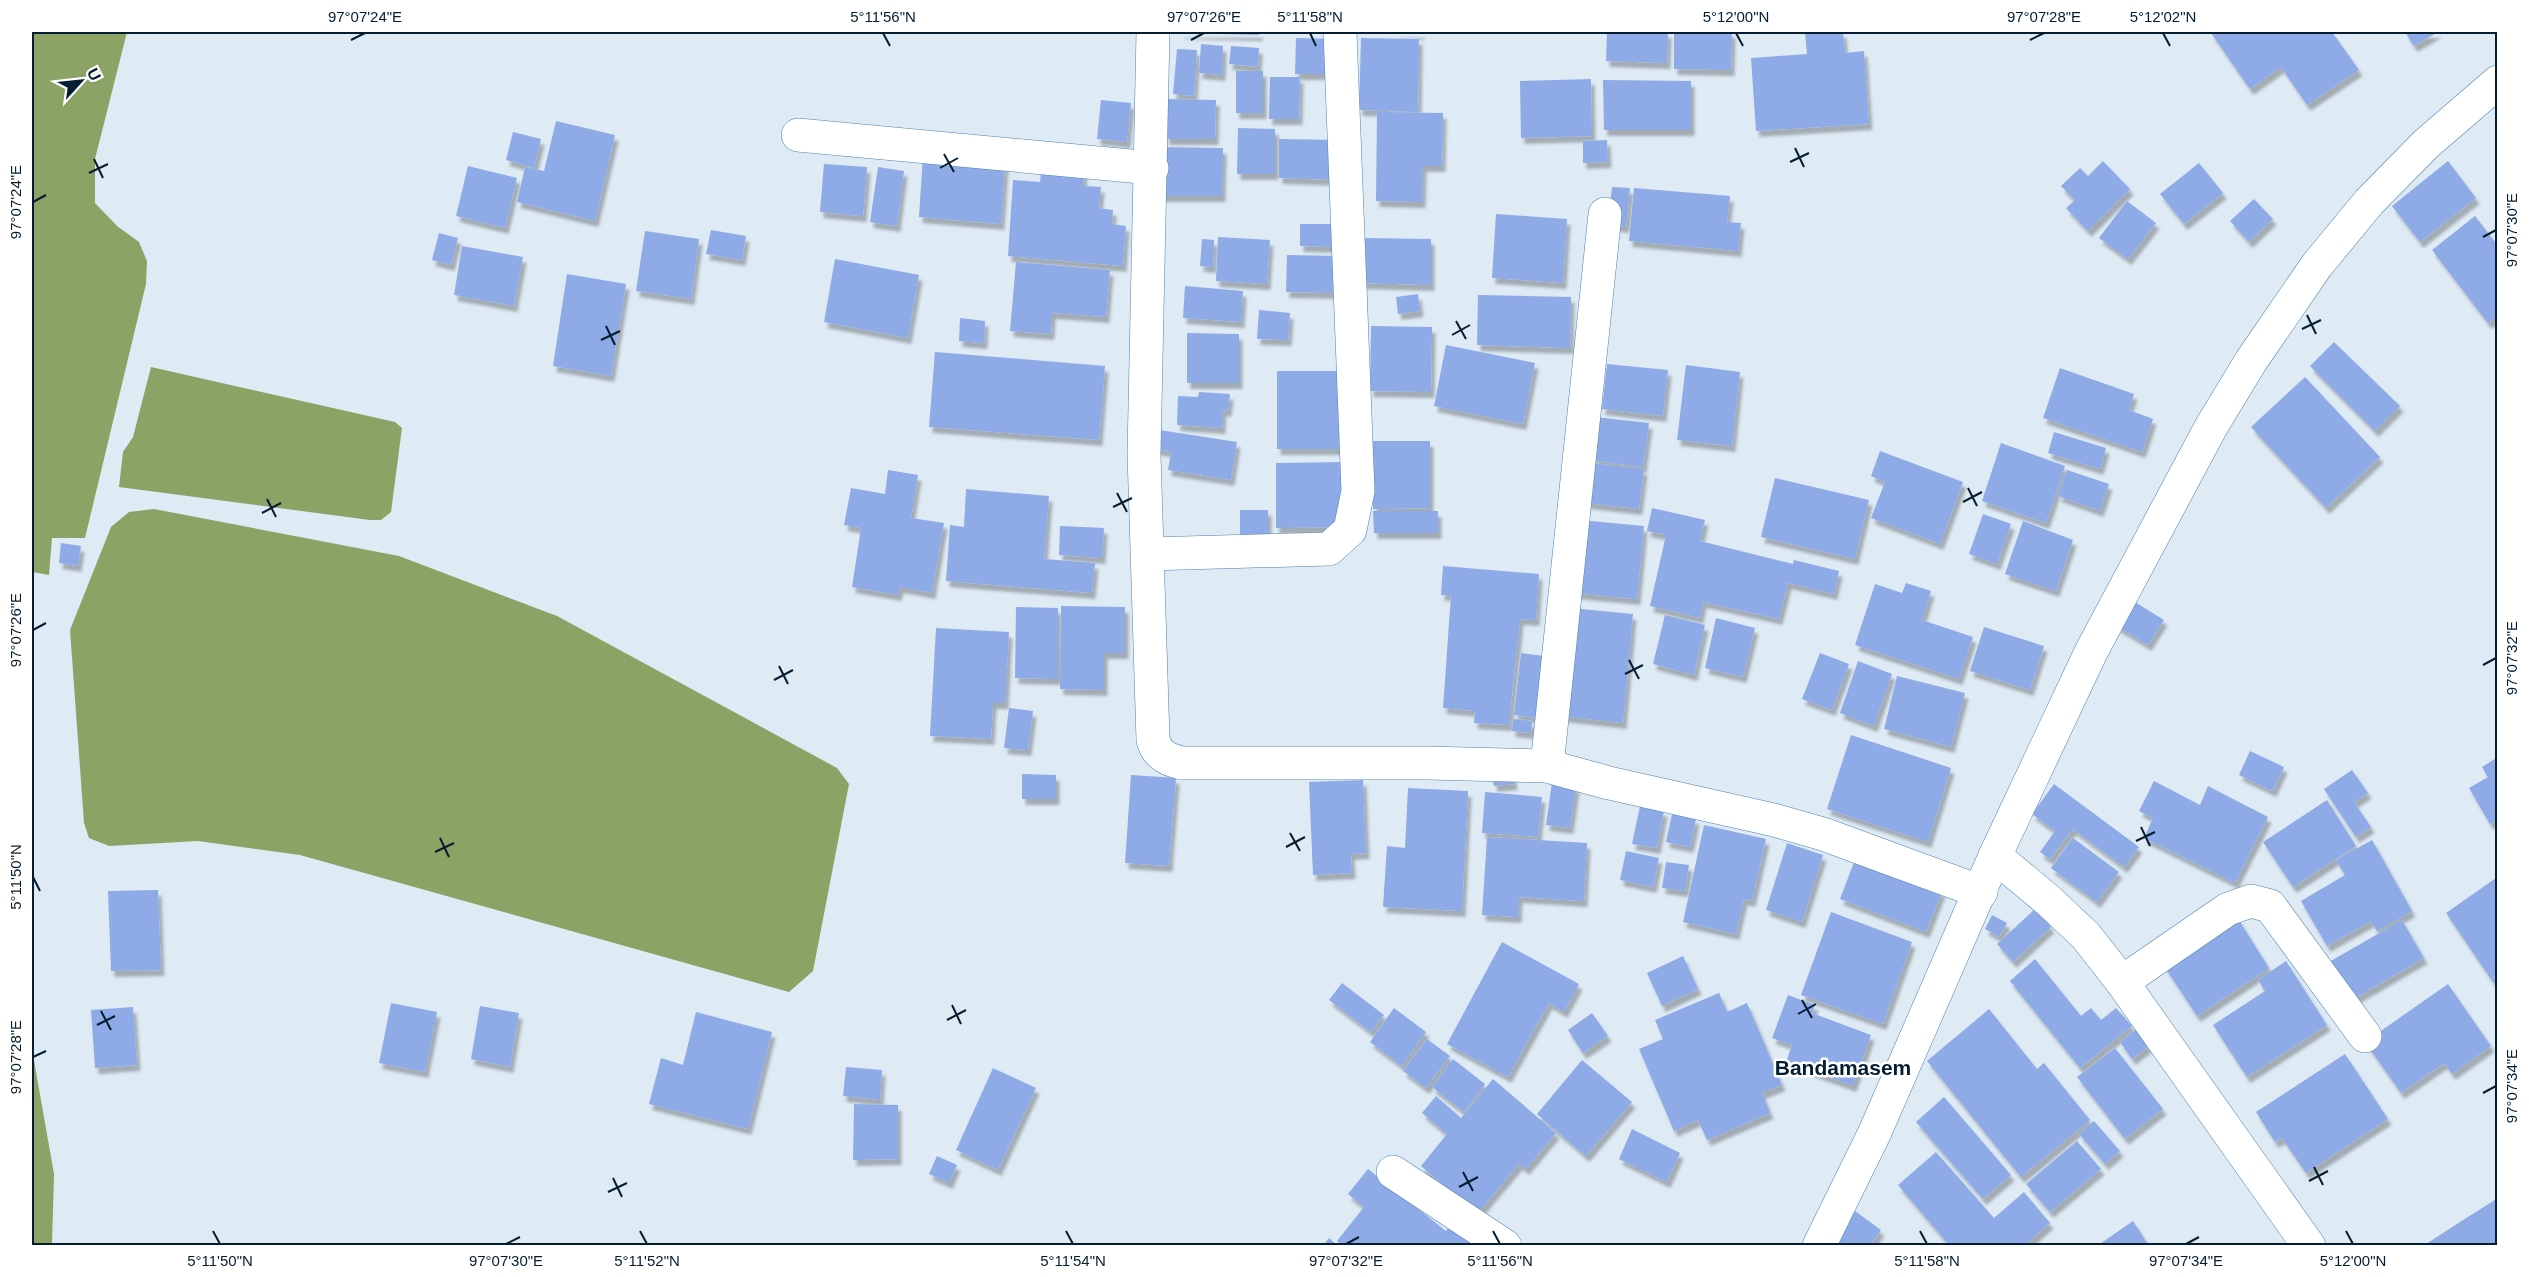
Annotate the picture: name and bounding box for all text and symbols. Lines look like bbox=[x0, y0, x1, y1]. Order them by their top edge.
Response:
text: 97°07'24"E bbox=[328, 8, 402, 25]
text: 5°11'56"N bbox=[850, 8, 916, 25]
text: 97°07'26"E bbox=[1167, 8, 1241, 25]
text: 5°11'58"N bbox=[1277, 8, 1343, 25]
text: 5°12'00"N bbox=[1703, 8, 1769, 25]
text: 97°07'28"E bbox=[2007, 8, 2081, 25]
text: 5°12'02"N bbox=[2130, 8, 2196, 25]
north arrow bbox=[51, 51, 111, 111]
text: U bbox=[84, 65, 104, 83]
text: 97°07'24"E bbox=[7, 165, 24, 239]
text: 97°07'30"E bbox=[2503, 193, 2520, 267]
text: 97°07'26"E bbox=[7, 593, 24, 667]
text: 97°07'32"E bbox=[2503, 621, 2520, 695]
text: 5°11'50"N bbox=[7, 844, 24, 910]
text: 97°07'28"E bbox=[7, 1020, 24, 1094]
text: 97°07'34"E bbox=[2503, 1049, 2520, 1123]
district label: Bandamasem bbox=[1775, 1056, 1911, 1079]
text: 5°11'50"N bbox=[187, 1252, 253, 1269]
text: 97°07'30"E bbox=[469, 1252, 543, 1269]
text: 5°11'52"N bbox=[614, 1252, 680, 1269]
text: 5°11'54"N bbox=[1040, 1252, 1106, 1269]
text: 97°07'32"E bbox=[1309, 1252, 1383, 1269]
text: 5°11'56"N bbox=[1467, 1252, 1533, 1269]
text: 5°11'58"N bbox=[1894, 1252, 1960, 1269]
text: 97°07'34"E bbox=[2149, 1252, 2223, 1269]
text: 5°12'00"N bbox=[2320, 1252, 2386, 1269]

